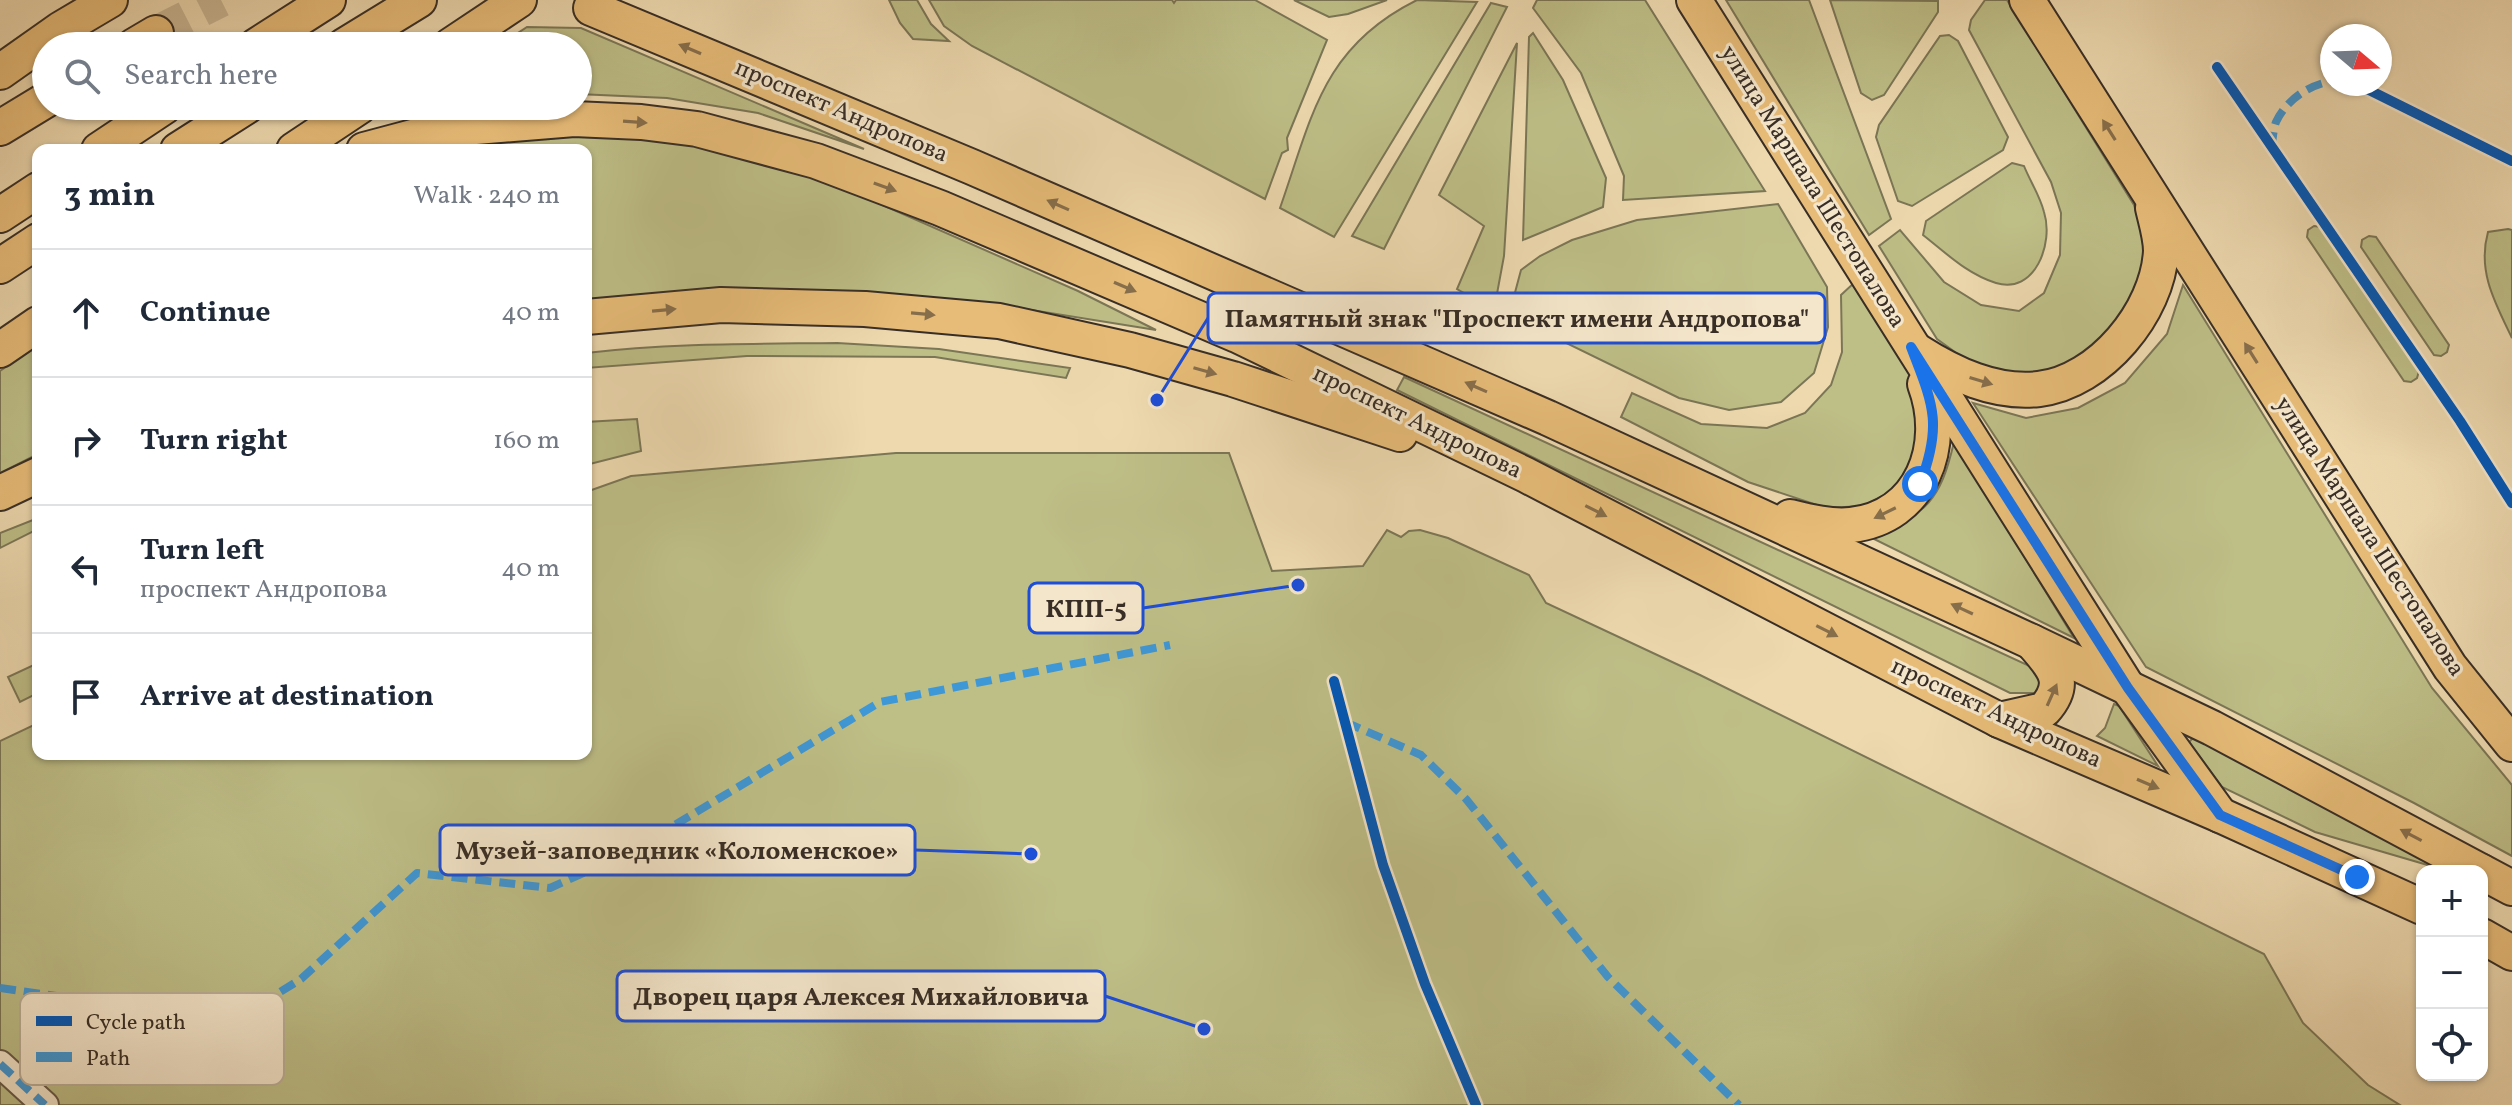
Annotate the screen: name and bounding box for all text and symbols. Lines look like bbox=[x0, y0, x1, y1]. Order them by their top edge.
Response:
north arrow bbox=[2320, 24, 2392, 96]
search box bbox=[32, 32, 592, 120]
street label: улица Маршала Шестопалова bbox=[1711, 39, 1913, 335]
one-way arrow bbox=[678, 43, 702, 56]
street label: проспект Андропова bbox=[729, 52, 953, 172]
icon: search bbox=[60, 54, 104, 98]
text: Search here bbox=[124, 55, 278, 97]
one-way arrow bbox=[623, 116, 648, 129]
one-way arrow bbox=[2103, 119, 2117, 141]
text: 3 min bbox=[64, 173, 155, 220]
text: Walk · 240 m bbox=[413, 178, 560, 214]
one-way arrow bbox=[874, 181, 898, 194]
one-way arrow bbox=[1046, 198, 1070, 211]
one-way arrow bbox=[1114, 281, 1137, 294]
icon: ahead bbox=[64, 291, 108, 335]
text: Continue bbox=[140, 292, 271, 334]
callout: Памятный знак "Проспект имени Андропова" bbox=[1208, 293, 1825, 343]
text: 40 m bbox=[501, 295, 560, 331]
text: Памятный знак "Проспект имени Андропова" bbox=[1225, 302, 1809, 338]
one-way arrow bbox=[652, 303, 677, 316]
one-way arrow bbox=[911, 308, 936, 321]
one-way arrow bbox=[2244, 343, 2259, 364]
street label: проспект Андропова bbox=[1307, 358, 1527, 488]
one-way arrow bbox=[1193, 365, 1217, 378]
one-way arrow bbox=[1969, 375, 1993, 388]
one-way arrow bbox=[1464, 380, 1488, 393]
street label: улица Маршала Шестопалова bbox=[2265, 390, 2473, 684]
icon: right bbox=[64, 419, 108, 463]
text: Turn right bbox=[140, 420, 288, 462]
text: 160 m bbox=[493, 423, 560, 459]
route start bbox=[1902, 466, 1938, 502]
one-way arrow bbox=[1584, 505, 1607, 518]
one-way arrow bbox=[1873, 506, 1896, 520]
text: Turn left bbox=[140, 530, 264, 572]
icon: left bbox=[64, 547, 108, 591]
text: 40 m bbox=[501, 551, 560, 587]
text: проспект Андропова bbox=[140, 572, 388, 608]
callout: КПП-5 bbox=[1029, 583, 1143, 633]
text: КПП-5 bbox=[1045, 592, 1127, 628]
one-way arrow bbox=[1950, 602, 1973, 616]
one-way arrow bbox=[1816, 624, 1839, 638]
street label: проспект Андропова bbox=[1885, 650, 2107, 778]
icon: arrive bbox=[64, 675, 108, 719]
text: Arrive at destination bbox=[140, 676, 434, 718]
one-way arrow bbox=[2045, 684, 2058, 707]
one-way arrow bbox=[2136, 778, 2160, 791]
callout: Музей-заповедник «Коломенское» bbox=[440, 825, 915, 875]
one-way arrow bbox=[2399, 828, 2422, 841]
text: Музей-заповедник «Коломенское» bbox=[455, 834, 899, 870]
route end bbox=[2339, 859, 2375, 895]
map controls bbox=[2416, 865, 2488, 1081]
button: + bbox=[2416, 865, 2488, 937]
button: − bbox=[2416, 937, 2488, 1009]
callout: Дворец царя Алексея Михайловича bbox=[617, 971, 1105, 1021]
text: Дворец царя Алексея Михайловича bbox=[633, 980, 1089, 1016]
legend bbox=[20, 993, 284, 1085]
text: Cycle path bbox=[86, 1008, 186, 1039]
button: locate bbox=[2416, 1009, 2488, 1081]
text: Path bbox=[86, 1044, 130, 1075]

